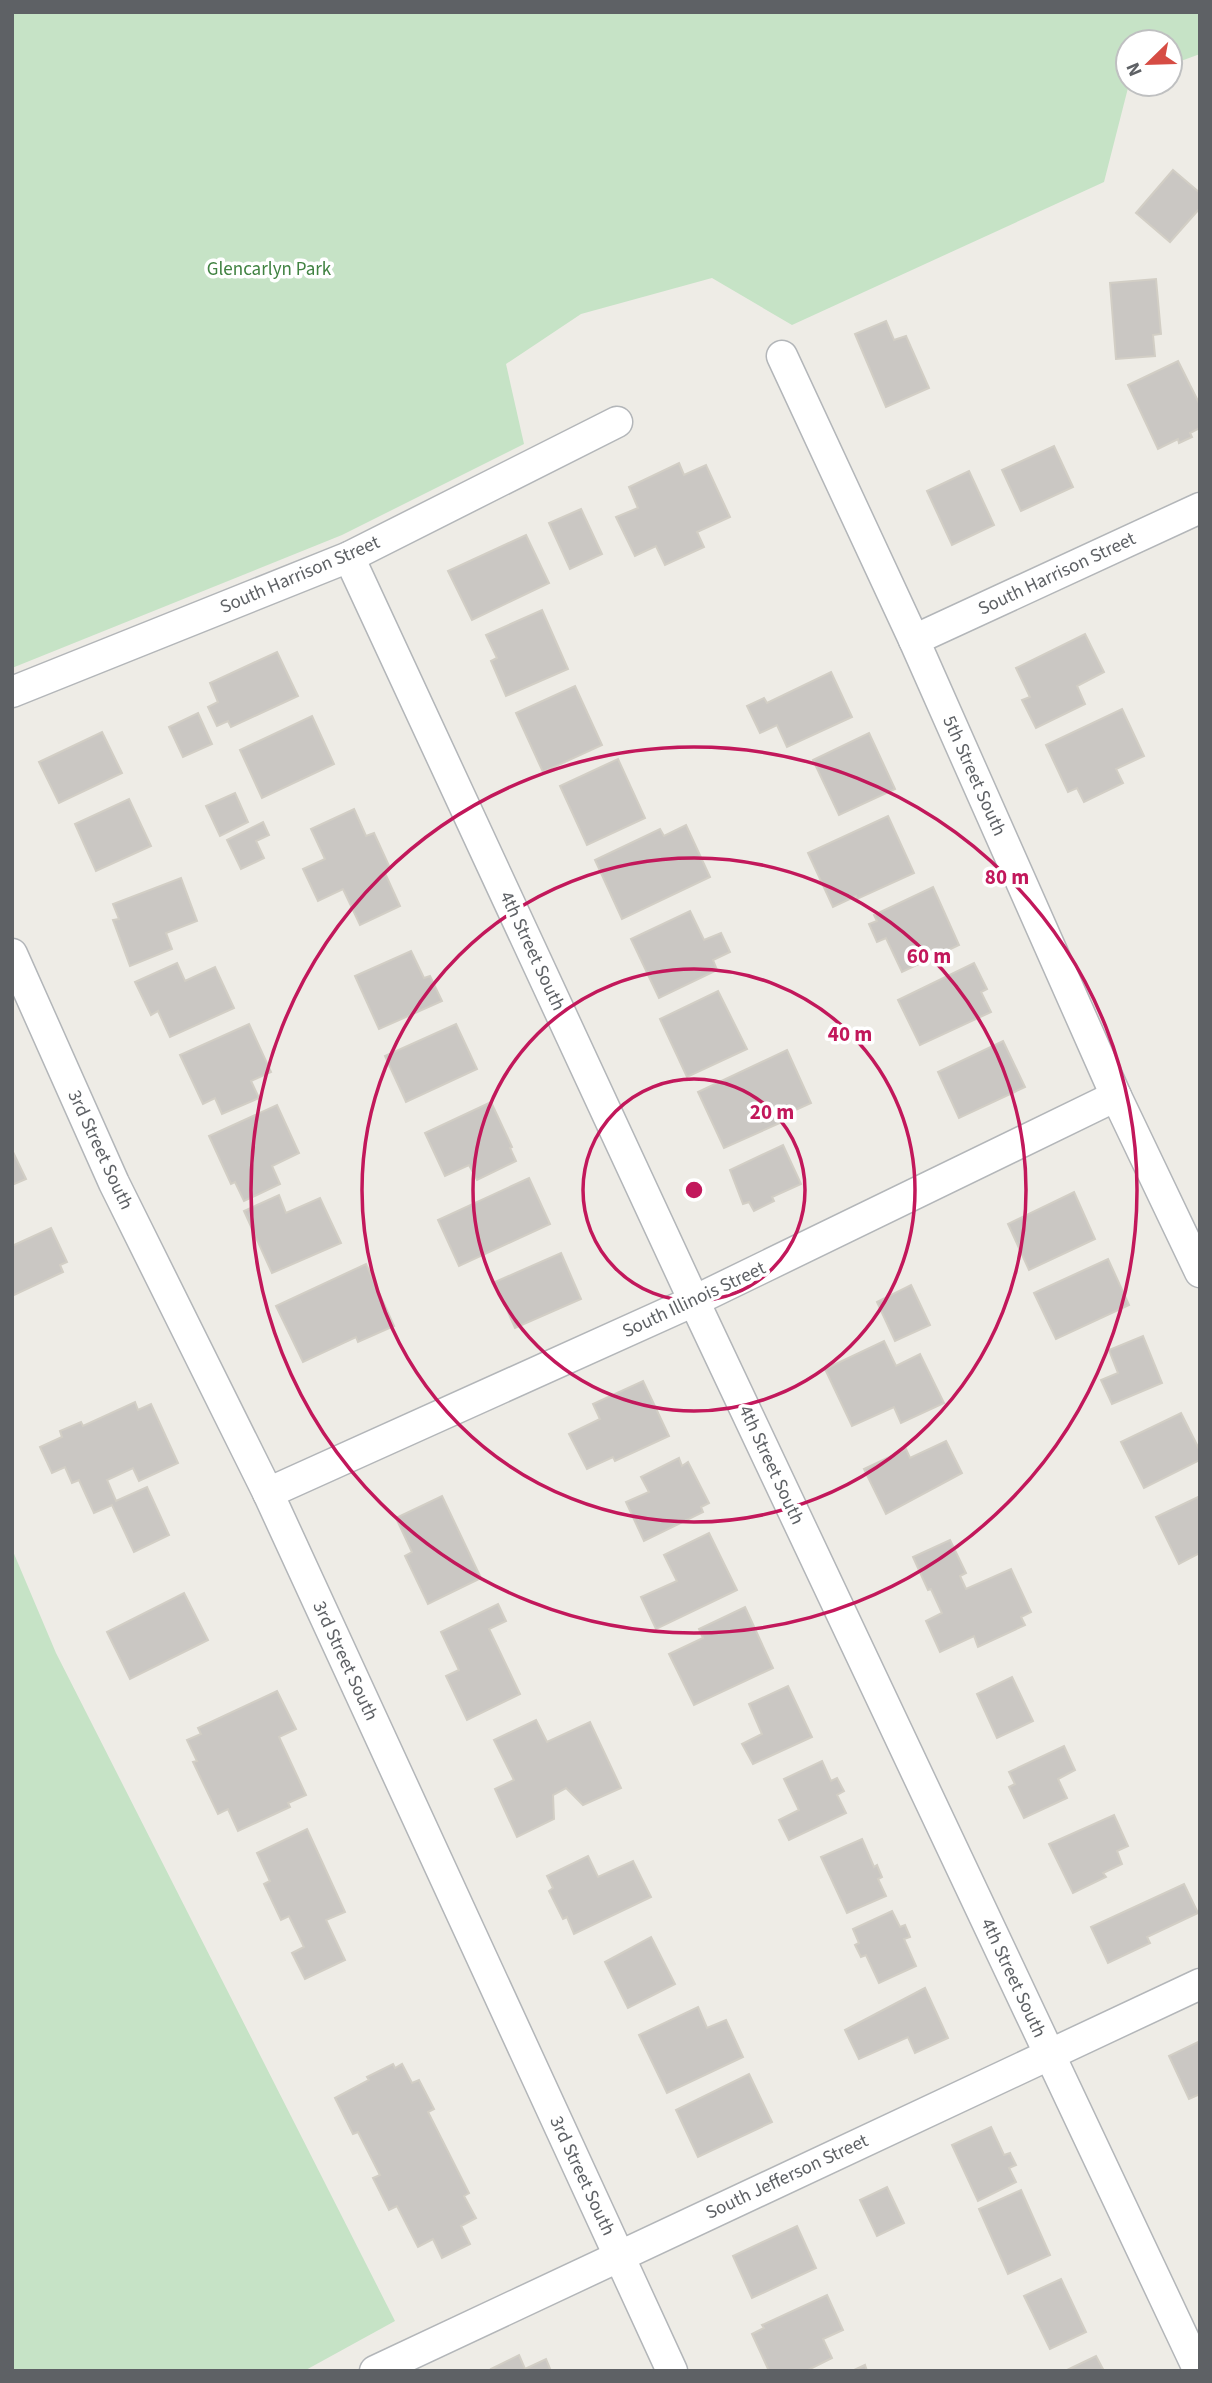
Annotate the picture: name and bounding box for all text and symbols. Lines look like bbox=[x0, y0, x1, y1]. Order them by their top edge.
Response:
north arrow bbox=[1114, 28, 1184, 98]
text: N bbox=[1120, 58, 1150, 80]
park label: Glencarlyn Park bbox=[207, 256, 332, 283]
street label: South Harrison Street bbox=[974, 525, 1141, 622]
street label: South Harrison Street bbox=[216, 529, 385, 621]
street label: 5th Street South bbox=[935, 712, 1013, 840]
text: 80 m bbox=[985, 862, 1029, 892]
street label: 4th Street South bbox=[493, 887, 571, 1015]
text: 60 m bbox=[907, 941, 951, 971]
text: 40 m bbox=[828, 1019, 872, 1049]
street label: 3rd Street South bbox=[60, 1086, 140, 1214]
text: 20 m bbox=[750, 1097, 794, 1127]
centre of rings bbox=[682, 1178, 706, 1202]
street label: South Illinois Street bbox=[618, 1255, 771, 1345]
street label: 4th Street South bbox=[732, 1401, 810, 1529]
street label: 3rd Street South bbox=[305, 1597, 385, 1725]
street label: 4th Street South bbox=[974, 1914, 1052, 2042]
street label: 3rd Street South bbox=[542, 2112, 622, 2240]
street label: South Jefferson Street bbox=[701, 2127, 873, 2227]

